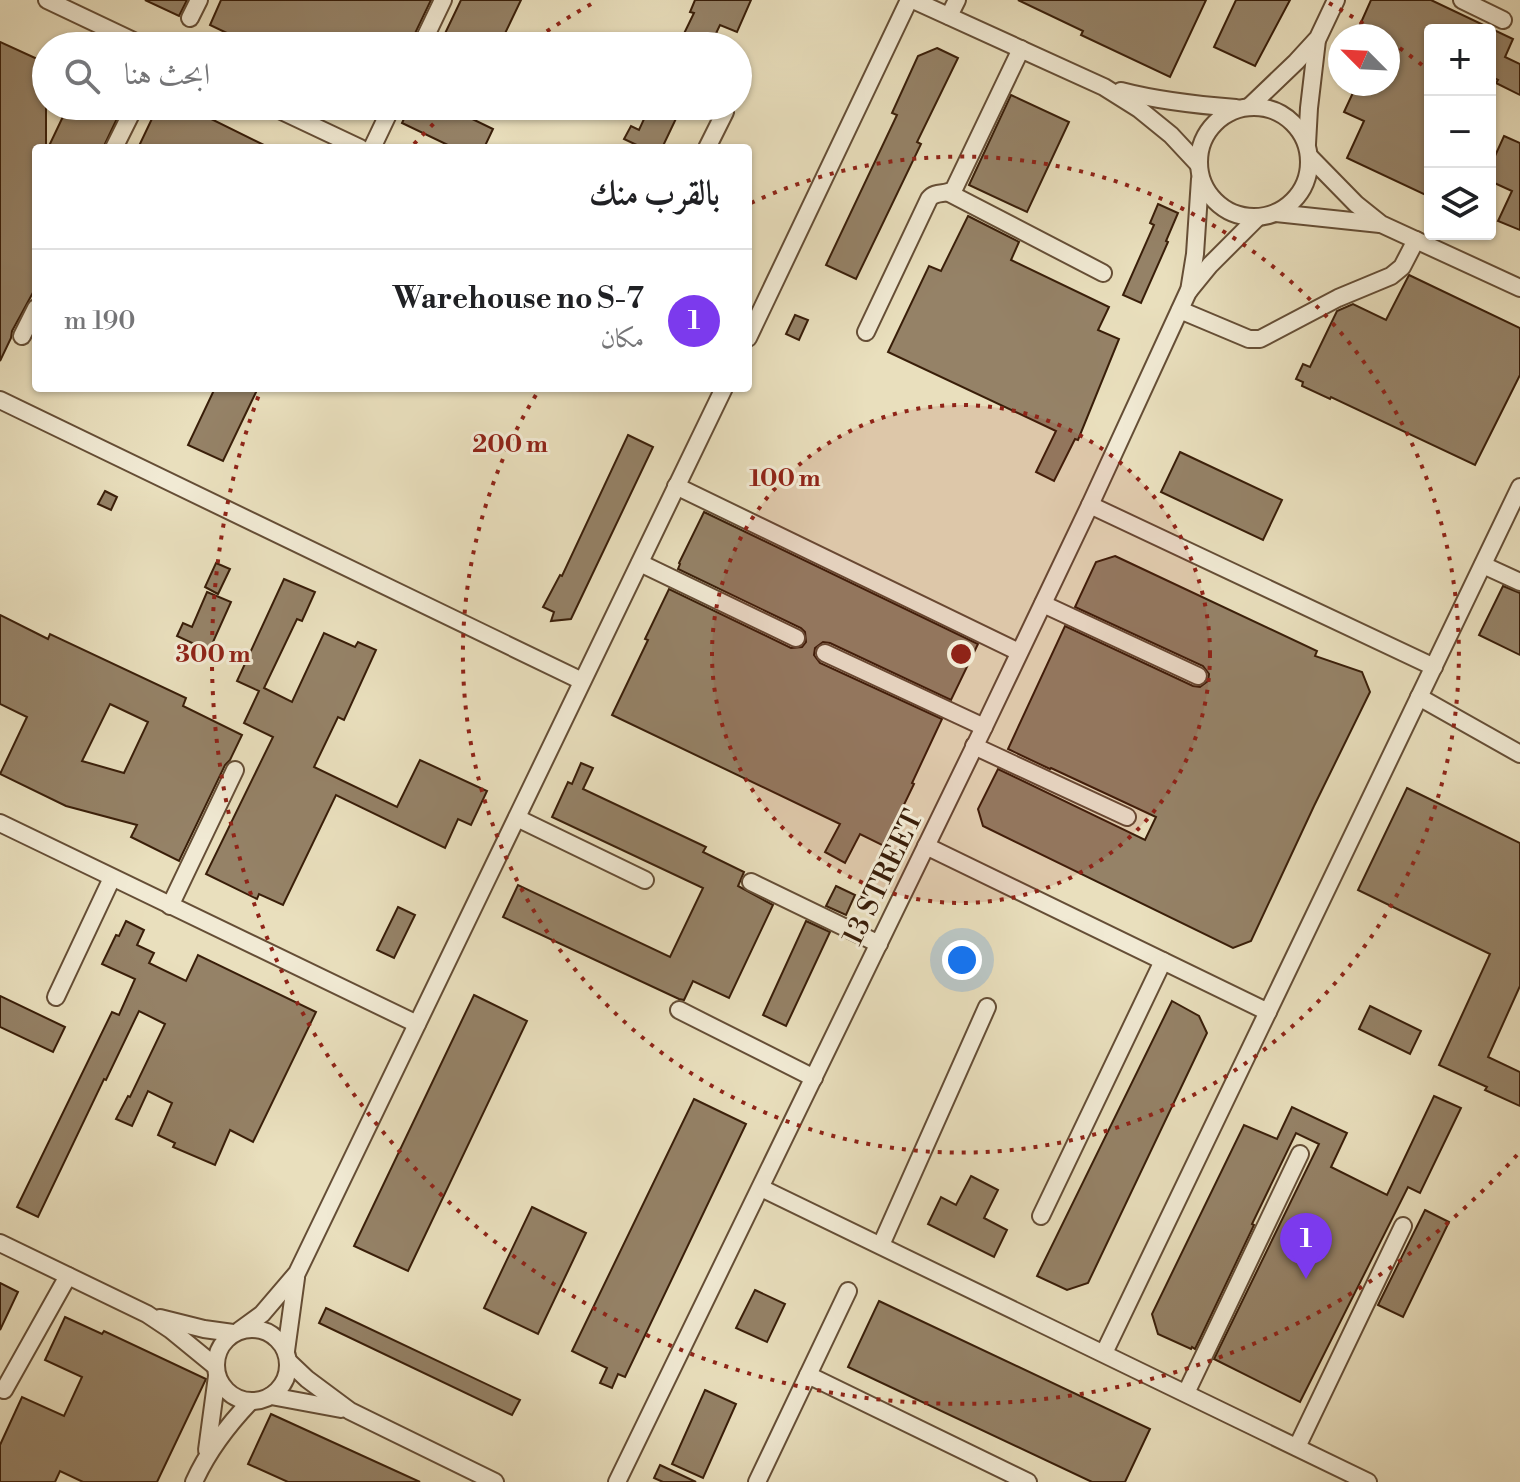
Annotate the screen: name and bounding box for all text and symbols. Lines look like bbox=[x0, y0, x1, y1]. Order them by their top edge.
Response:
north arrow bbox=[1328, 24, 1400, 96]
map controls bbox=[1424, 24, 1496, 240]
button: + bbox=[1424, 24, 1496, 96]
search box bbox=[32, 32, 752, 120]
icon: search bbox=[60, 54, 104, 98]
text: ابحث هنا bbox=[124, 56, 210, 94]
button: − bbox=[1424, 96, 1496, 168]
button: layers bbox=[1424, 168, 1496, 240]
text: بالقرب منك bbox=[589, 173, 720, 215]
text: Warehouse no S-7 bbox=[393, 280, 644, 318]
text: 190 m bbox=[64, 305, 135, 337]
text: 1 bbox=[688, 305, 700, 337]
text: مكان bbox=[600, 323, 644, 355]
text: 200 m bbox=[472, 430, 548, 460]
text: 100 m bbox=[749, 464, 821, 494]
text: 300 m bbox=[175, 640, 251, 670]
centre of rings bbox=[947, 640, 975, 668]
street label: 13 STREET bbox=[836, 804, 931, 951]
your location bbox=[942, 940, 982, 980]
pin: 1 bbox=[1280, 1213, 1332, 1279]

